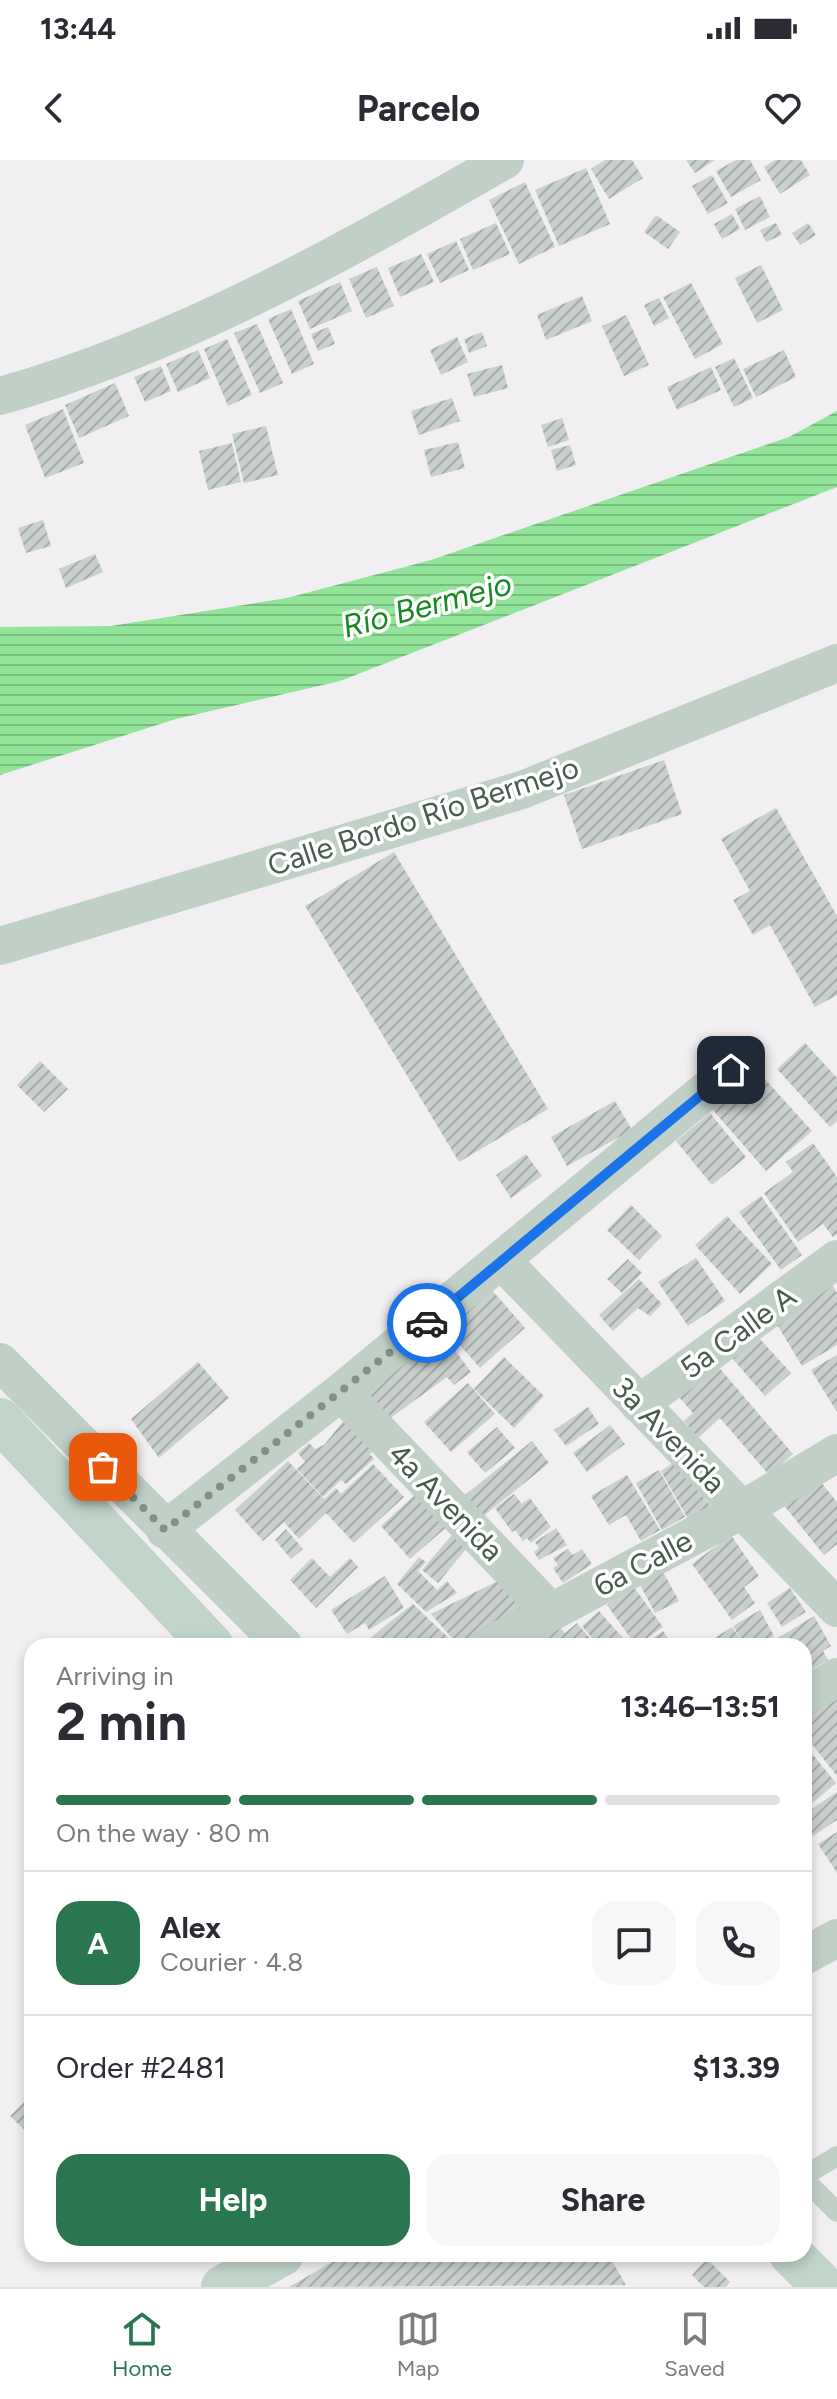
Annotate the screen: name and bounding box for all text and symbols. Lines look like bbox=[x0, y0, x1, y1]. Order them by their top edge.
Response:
text: 13:44 bbox=[40, 10, 116, 47]
icon: back bbox=[32, 86, 76, 130]
icon: heart bbox=[761, 86, 805, 130]
text: Parcelo bbox=[357, 87, 480, 130]
water label: Río Bermejo bbox=[338, 564, 516, 646]
street label: Calle Bordo Río Bermejo bbox=[263, 748, 583, 884]
pin bbox=[697, 1036, 765, 1104]
icon: home bbox=[709, 1048, 753, 1092]
street label: 5a Calle A bbox=[673, 1277, 804, 1386]
courier bbox=[387, 1283, 467, 1363]
icon: car bbox=[405, 1301, 449, 1345]
street label: 3a Avenida bbox=[605, 1369, 733, 1501]
pin bbox=[69, 1433, 137, 1501]
street label: 4a Avenida bbox=[381, 1435, 511, 1569]
icon: bag bbox=[81, 1445, 125, 1489]
street label: 6a Calle bbox=[587, 1522, 699, 1604]
text: Arriving in bbox=[56, 1660, 174, 1692]
text: 13:46–13:51 bbox=[620, 1688, 780, 1725]
text: 2 min bbox=[56, 1691, 187, 1753]
text: On the way · 80 m bbox=[56, 1817, 270, 1849]
button: chat bbox=[592, 1901, 676, 1985]
button: phone bbox=[696, 1901, 780, 1985]
text: Alex bbox=[160, 1909, 221, 1946]
text: A bbox=[87, 1925, 109, 1962]
text: Courier · 4.8 bbox=[160, 1946, 303, 1978]
text: Order #2481 bbox=[56, 2049, 226, 2086]
text: $13.39 bbox=[693, 2049, 780, 2086]
button: Help bbox=[56, 2154, 410, 2246]
button: Share bbox=[426, 2154, 780, 2246]
tab: Home bbox=[112, 2307, 172, 2382]
tab: Map bbox=[396, 2307, 440, 2382]
tab: Saved bbox=[664, 2307, 725, 2382]

